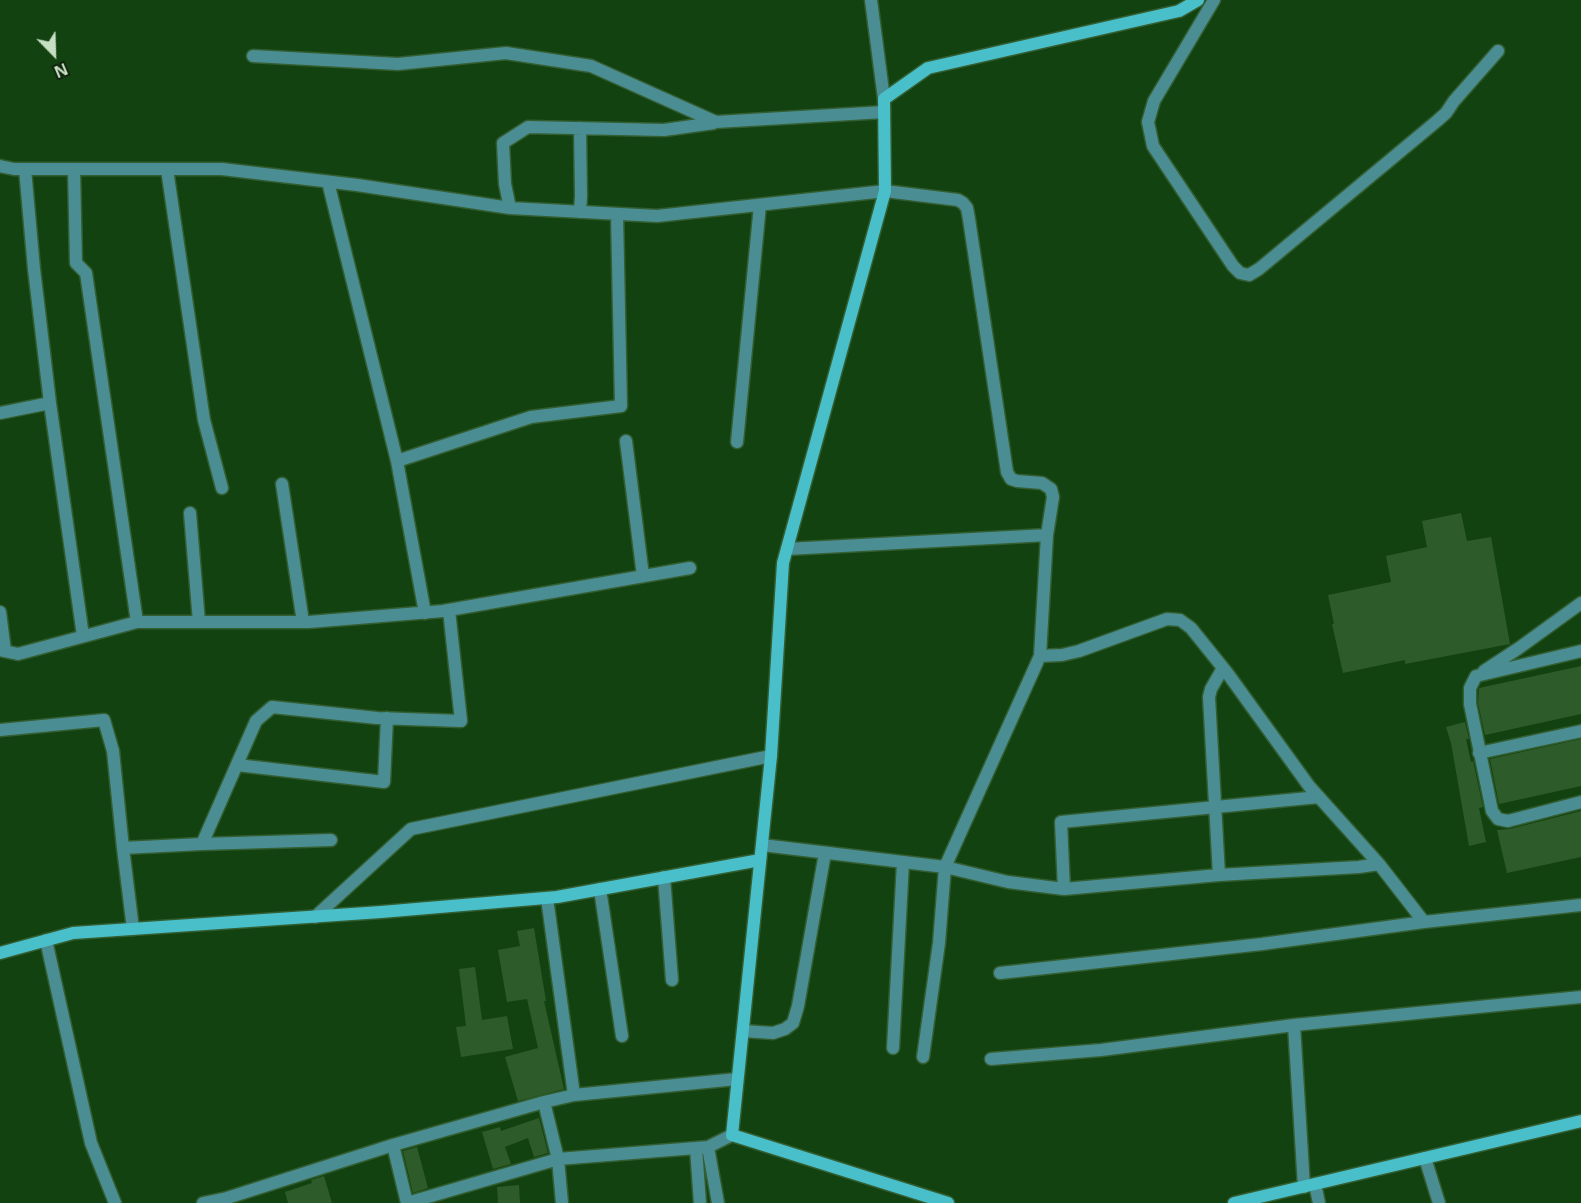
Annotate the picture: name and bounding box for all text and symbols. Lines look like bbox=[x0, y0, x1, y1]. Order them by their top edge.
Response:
north arrow bbox=[24, 24, 84, 84]
text: N bbox=[51, 58, 71, 83]

